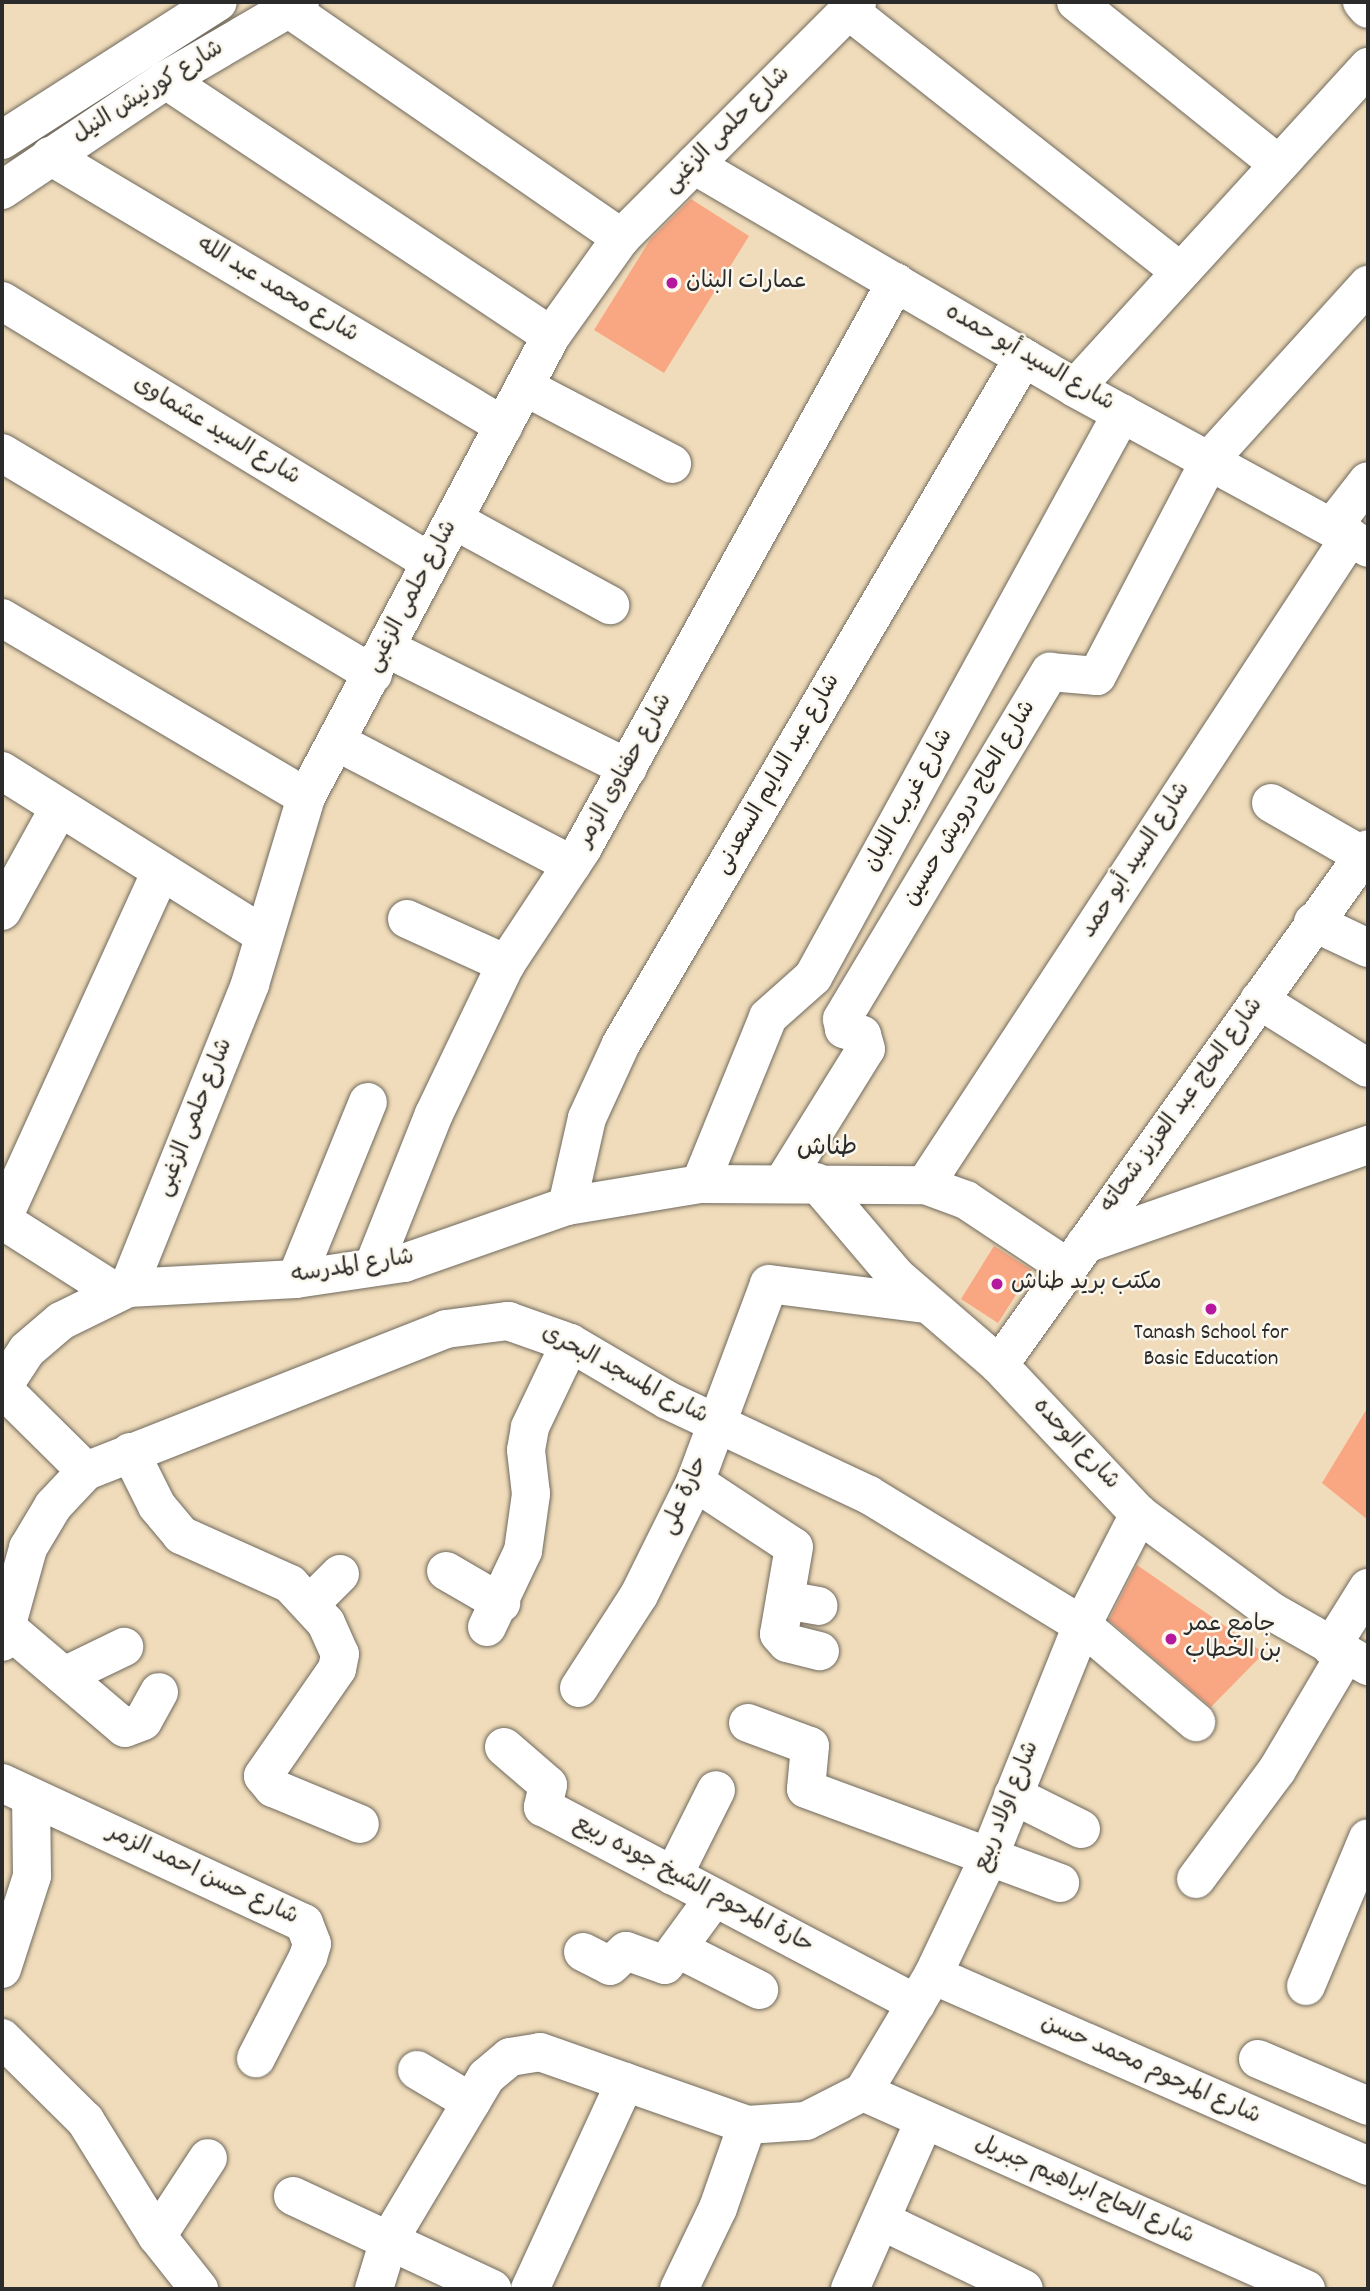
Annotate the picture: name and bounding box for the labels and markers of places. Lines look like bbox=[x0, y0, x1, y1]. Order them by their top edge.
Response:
place label: عمارات البنان bbox=[686, 269, 808, 297]
marker: عمارات البنان bbox=[664, 275, 680, 291]
place label: مكتب بريد طناش bbox=[1011, 1270, 1162, 1298]
marker: مكتب بريد طناش bbox=[989, 1276, 1005, 1292]
marker: Tanash School for Basic Education bbox=[1203, 1301, 1219, 1317]
place label: Tanash School for Basic Education bbox=[1134, 1320, 1288, 1374]
place label: جامع عمر بن الخطاب bbox=[1185, 1612, 1282, 1666]
marker: جامع عمر بن الخطاب bbox=[1163, 1631, 1179, 1647]

